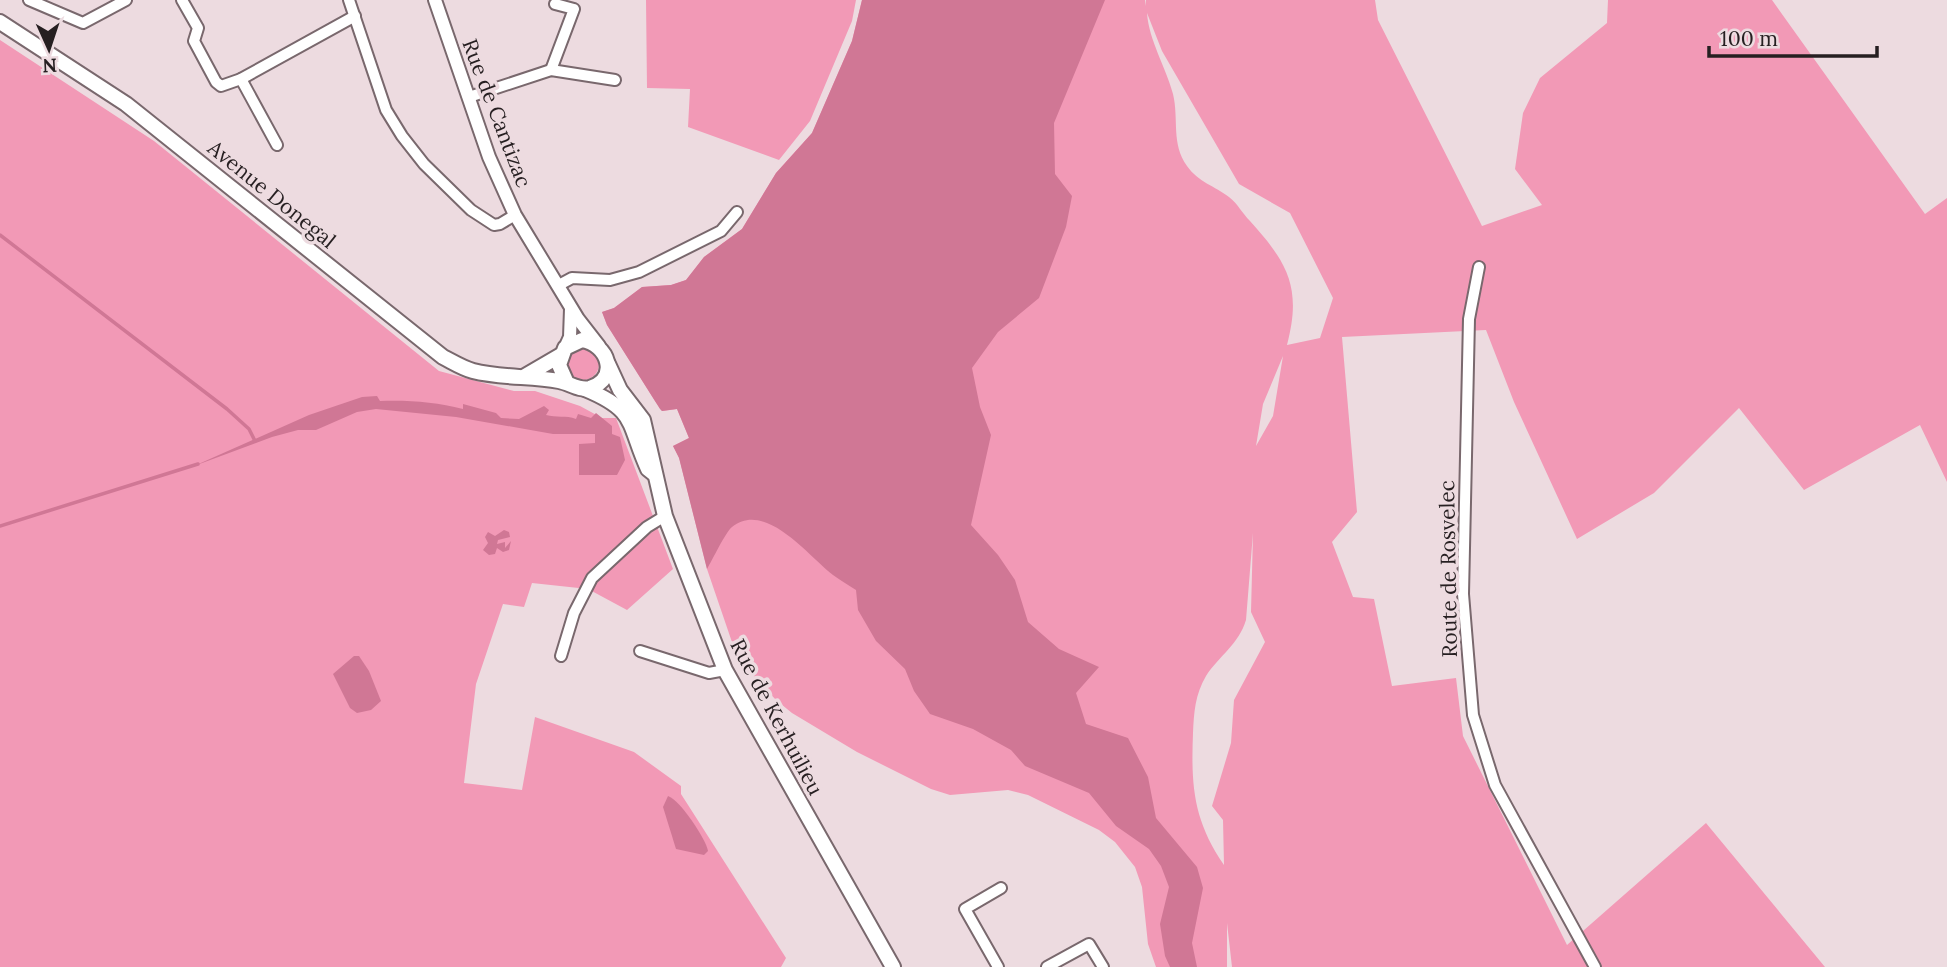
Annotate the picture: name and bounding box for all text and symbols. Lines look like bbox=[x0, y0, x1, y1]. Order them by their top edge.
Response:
north arrow bbox=[14, 14, 84, 84]
scale bar bbox=[1709, 14, 1877, 58]
text: 100 m bbox=[1720, 25, 1778, 52]
street label: Rue de Cantizac bbox=[456, 35, 538, 191]
text: N bbox=[42, 54, 58, 78]
street label: Avenue Donegal bbox=[202, 133, 342, 254]
street label: Route de Rosvelec bbox=[1433, 480, 1463, 658]
street label: Rue de Kerhuilieu bbox=[724, 634, 830, 800]

